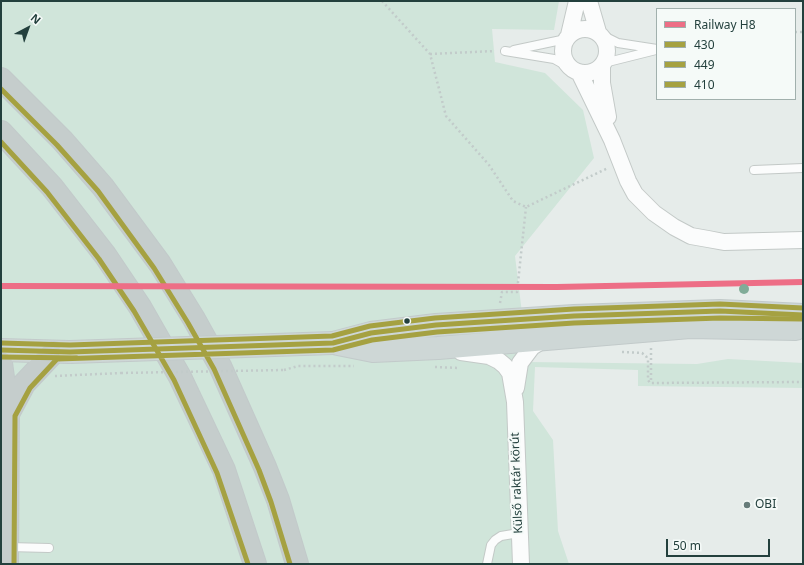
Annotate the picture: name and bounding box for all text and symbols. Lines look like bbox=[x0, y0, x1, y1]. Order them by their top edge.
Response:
north arrow bbox=[8, 8, 48, 48]
legend bbox=[656, 8, 796, 100]
text: N bbox=[28, 10, 44, 27]
text: Railway H8 bbox=[694, 16, 756, 33]
text: 430 bbox=[694, 36, 715, 53]
text: 449 bbox=[694, 56, 715, 73]
text: 410 bbox=[694, 76, 715, 93]
unlabelled marker bbox=[402, 316, 412, 326]
street label: Külső raktár körút bbox=[508, 432, 526, 534]
place label: OBI bbox=[755, 498, 776, 512]
marker: OBI bbox=[742, 500, 752, 510]
scale bar bbox=[668, 531, 772, 557]
text: 50 m bbox=[673, 537, 701, 554]

